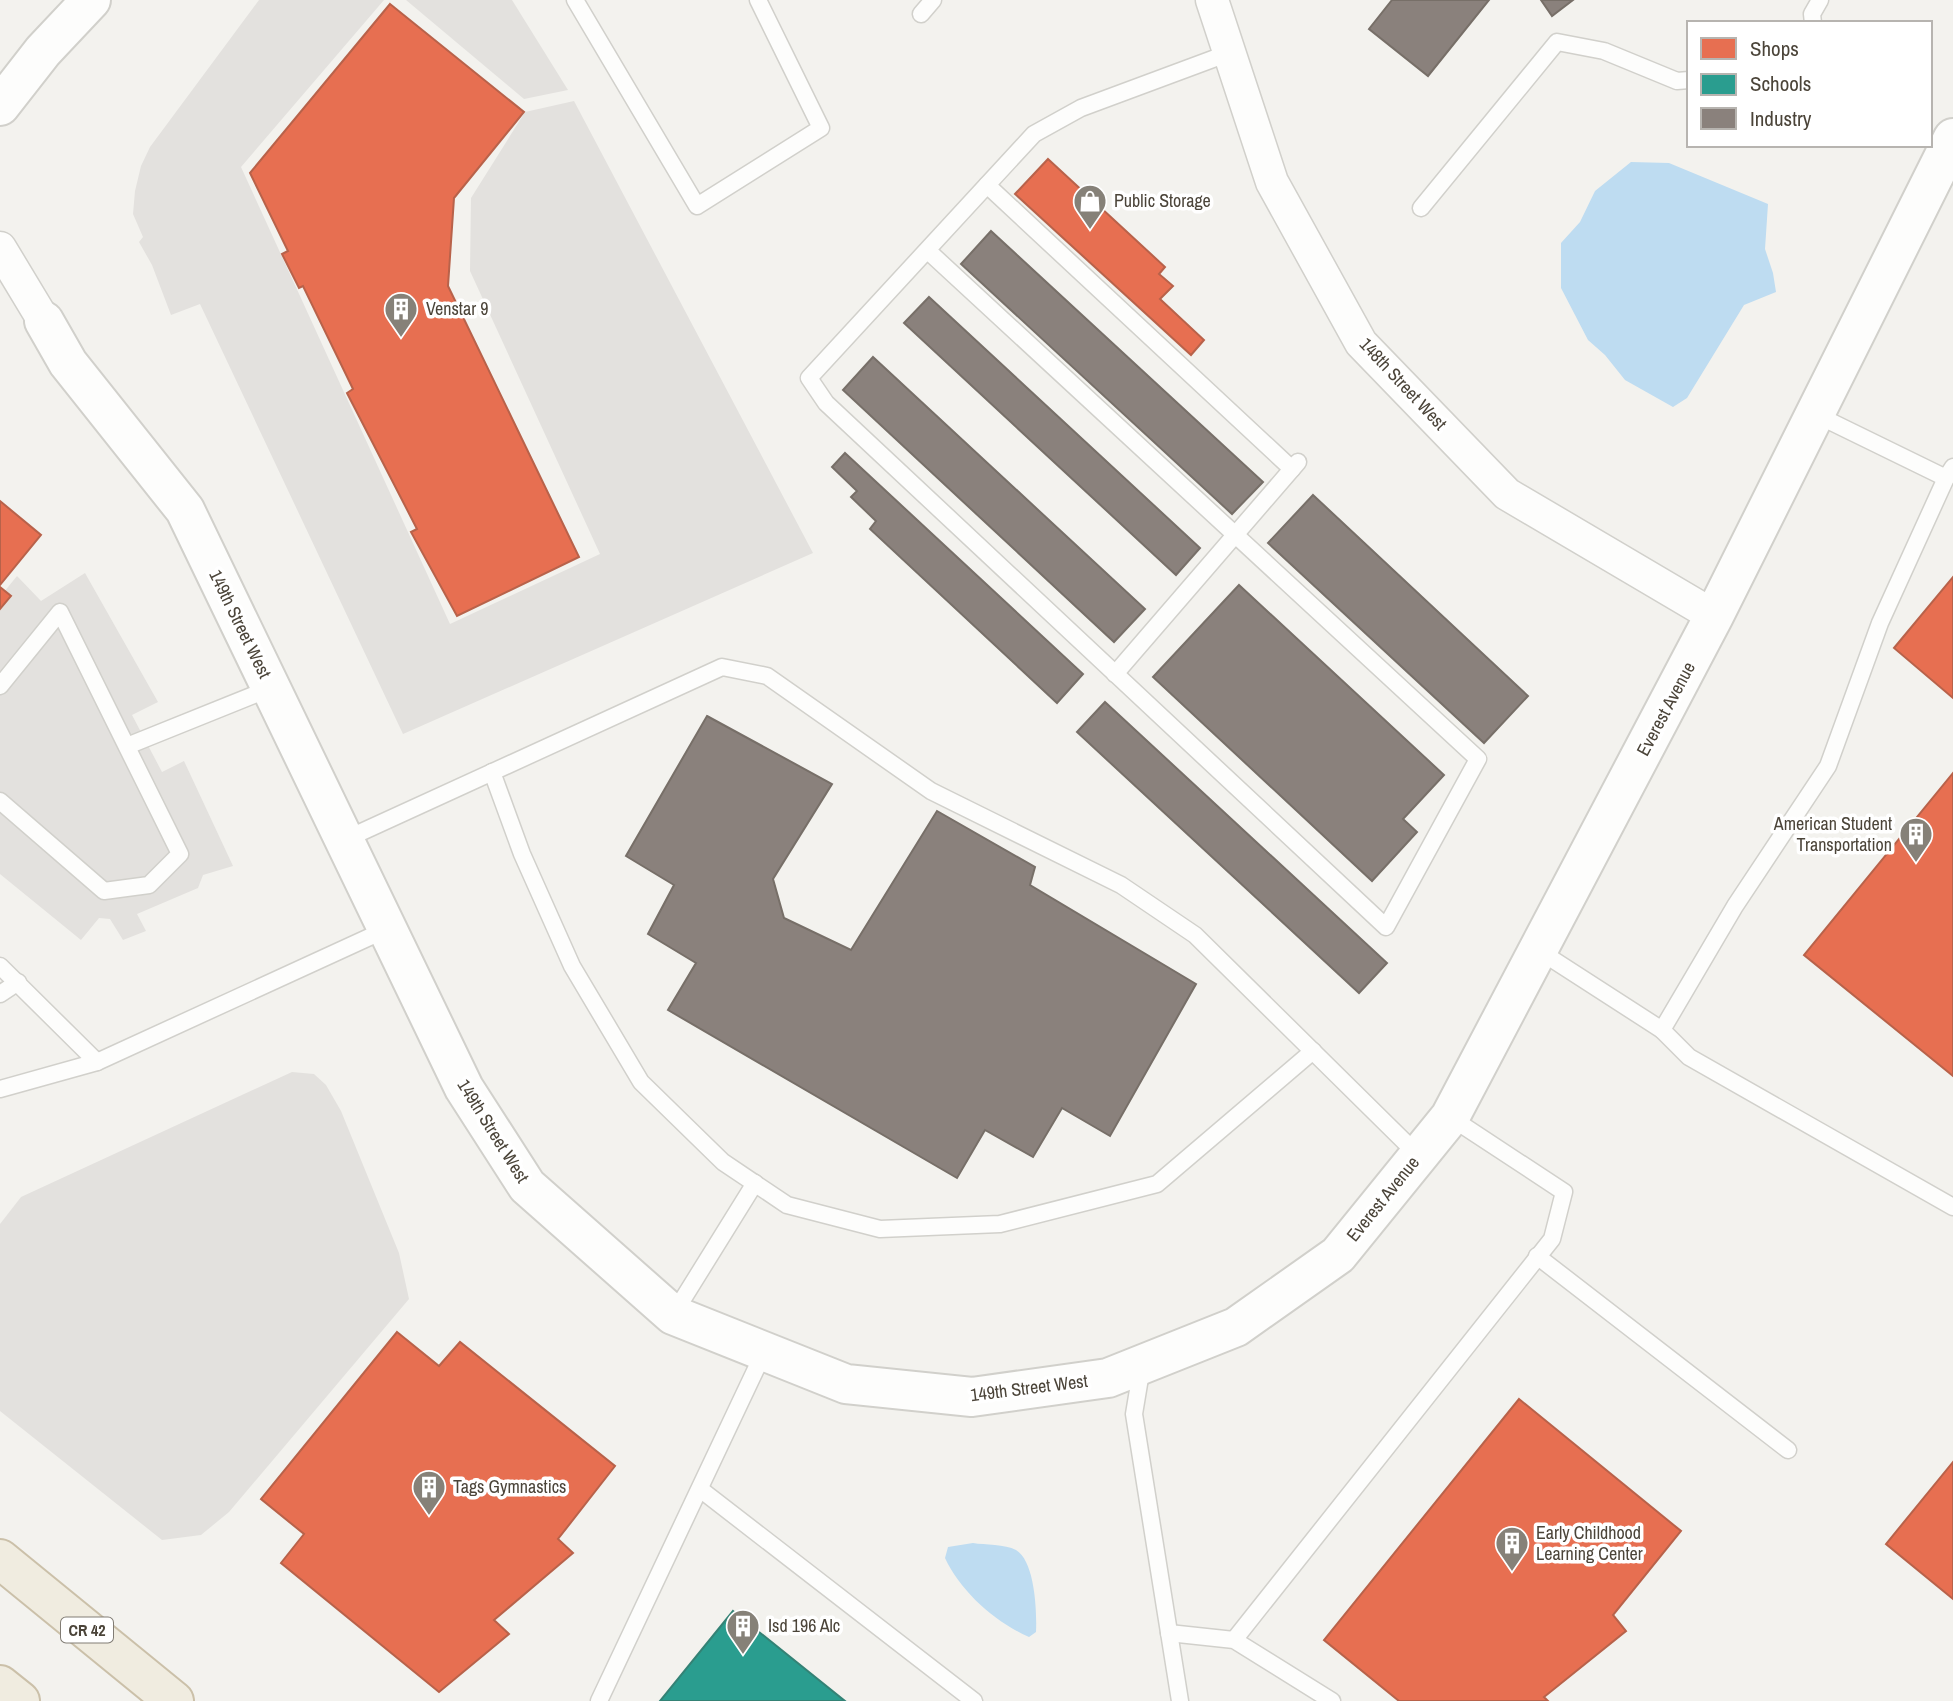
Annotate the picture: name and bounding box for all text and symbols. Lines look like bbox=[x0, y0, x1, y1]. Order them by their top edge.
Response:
legend bbox=[1687, 21, 1932, 147]
text: Shops bbox=[1750, 34, 1799, 63]
text: Schools bbox=[1750, 69, 1811, 98]
text: Industry bbox=[1750, 104, 1812, 133]
shop icon: Public Storage bbox=[1071, 182, 1109, 231]
place label: Public Storage bbox=[1114, 188, 1211, 213]
building icon: Venstar 9 bbox=[382, 290, 420, 339]
place label: Venstar 9 bbox=[426, 296, 488, 321]
street label: 148th Street West bbox=[1354, 332, 1453, 435]
street label: 149th Street West bbox=[203, 565, 278, 682]
street label: Everest Avenue bbox=[1630, 657, 1701, 760]
place label: American Student Transportation bbox=[1773, 811, 1892, 857]
building icon: American Student Transportation bbox=[1897, 815, 1935, 864]
street label: 149th Street West bbox=[452, 1074, 535, 1187]
street label: Everest Avenue bbox=[1340, 1151, 1425, 1247]
street label: 149th Street West bbox=[969, 1368, 1089, 1407]
building icon: Tags Gymnastics bbox=[410, 1468, 448, 1517]
place label: Tags Gymnastics bbox=[453, 1474, 567, 1499]
place label: Early Childhood Learning Center bbox=[1536, 1520, 1643, 1566]
building icon: Early Childhood Learning Center bbox=[1493, 1524, 1531, 1573]
building icon: Isd 196 Alc bbox=[724, 1607, 762, 1656]
place label: Isd 196 Alc bbox=[768, 1613, 840, 1638]
road number: CR 42 bbox=[61, 1618, 113, 1642]

